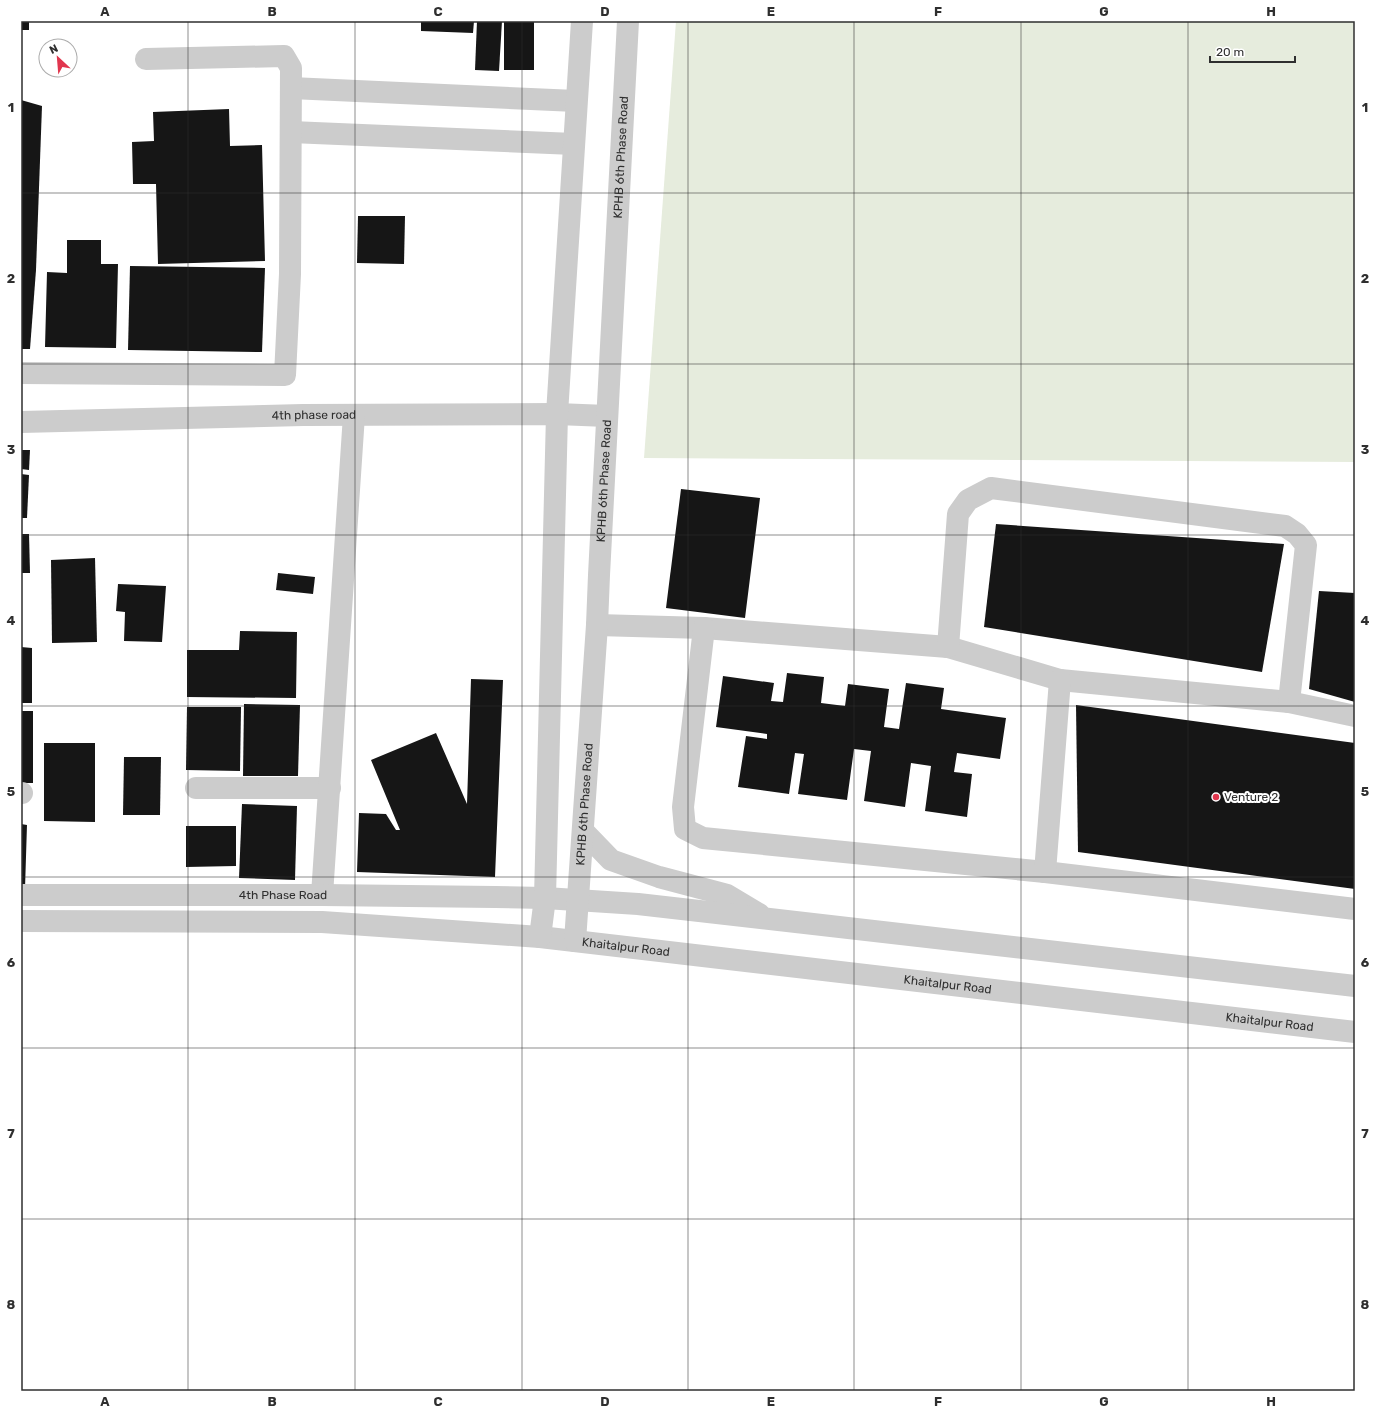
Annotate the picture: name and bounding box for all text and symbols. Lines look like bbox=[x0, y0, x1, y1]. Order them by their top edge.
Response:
text: A bbox=[100, 4, 110, 19]
text: B bbox=[267, 4, 277, 19]
text: C bbox=[433, 4, 443, 19]
text: D bbox=[600, 4, 610, 19]
text: E bbox=[767, 4, 775, 19]
text: F bbox=[934, 4, 942, 19]
text: G bbox=[1099, 4, 1109, 19]
text: H bbox=[1266, 4, 1276, 19]
north arrow bbox=[38, 38, 78, 78]
scale bar bbox=[1210, 38, 1295, 64]
text: N bbox=[47, 42, 60, 57]
text: 20 m bbox=[1216, 45, 1244, 59]
street label: KPHB 6th Phase Road bbox=[611, 96, 631, 219]
text: 1 bbox=[8, 100, 14, 115]
text: 1 bbox=[1362, 100, 1368, 115]
text: 2 bbox=[7, 271, 15, 286]
text: 2 bbox=[1361, 271, 1369, 286]
street label: 4th phase road bbox=[272, 408, 356, 423]
street label: KPHB 6th Phase Road bbox=[594, 419, 614, 543]
text: 3 bbox=[7, 442, 16, 457]
text: 3 bbox=[1361, 442, 1370, 457]
text: 4 bbox=[7, 613, 16, 628]
text: 4 bbox=[1361, 613, 1370, 628]
street label: KPHB 6th Phase Road bbox=[573, 743, 596, 866]
text: 5 bbox=[7, 784, 15, 799]
text: 5 bbox=[1361, 784, 1369, 799]
place label: Venture 2 bbox=[1224, 790, 1278, 804]
marker: Venture 2 bbox=[1211, 792, 1221, 802]
street label: 4th Phase Road bbox=[239, 888, 327, 902]
street label: Khaitalpur Road bbox=[581, 935, 671, 959]
text: 6 bbox=[7, 955, 16, 970]
text: 6 bbox=[1361, 955, 1370, 970]
street label: Khaitalpur Road bbox=[903, 972, 992, 997]
street label: Khaitalpur Road bbox=[1225, 1010, 1314, 1034]
text: 7 bbox=[7, 1126, 15, 1141]
text: 7 bbox=[1361, 1126, 1369, 1141]
text: 8 bbox=[7, 1297, 16, 1312]
text: 8 bbox=[1361, 1297, 1370, 1312]
text: A bbox=[100, 1394, 110, 1409]
text: B bbox=[267, 1394, 277, 1409]
text: C bbox=[433, 1394, 443, 1409]
text: D bbox=[600, 1394, 610, 1409]
text: E bbox=[767, 1394, 775, 1409]
text: F bbox=[934, 1394, 942, 1409]
text: G bbox=[1099, 1394, 1109, 1409]
text: H bbox=[1266, 1394, 1276, 1409]

